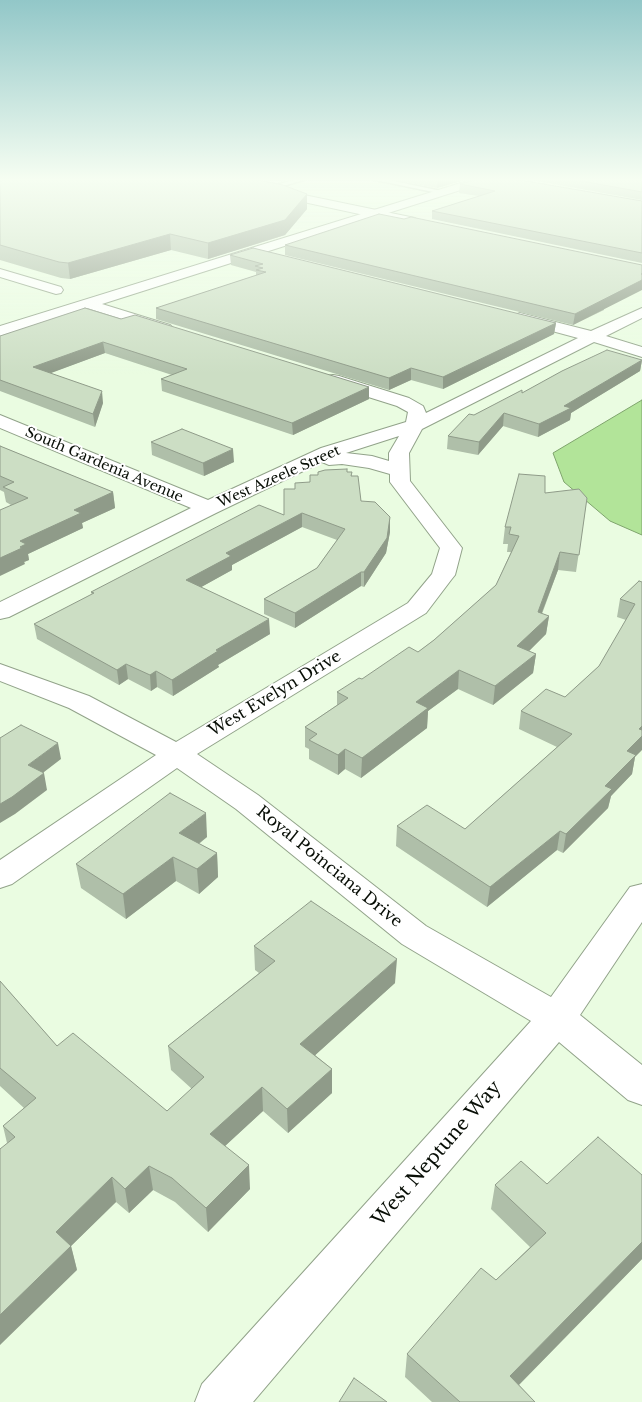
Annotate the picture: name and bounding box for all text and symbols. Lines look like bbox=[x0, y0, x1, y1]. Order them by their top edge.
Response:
street label: South Gardenia Avenue bbox=[22, 424, 186, 506]
street label: West Azeele Street bbox=[215, 442, 343, 512]
street label: West Evelyn Drive bbox=[205, 647, 345, 741]
street label: Royal Poinciana Drive bbox=[252, 802, 406, 932]
street label: West Neptune Way bbox=[367, 1076, 507, 1232]

